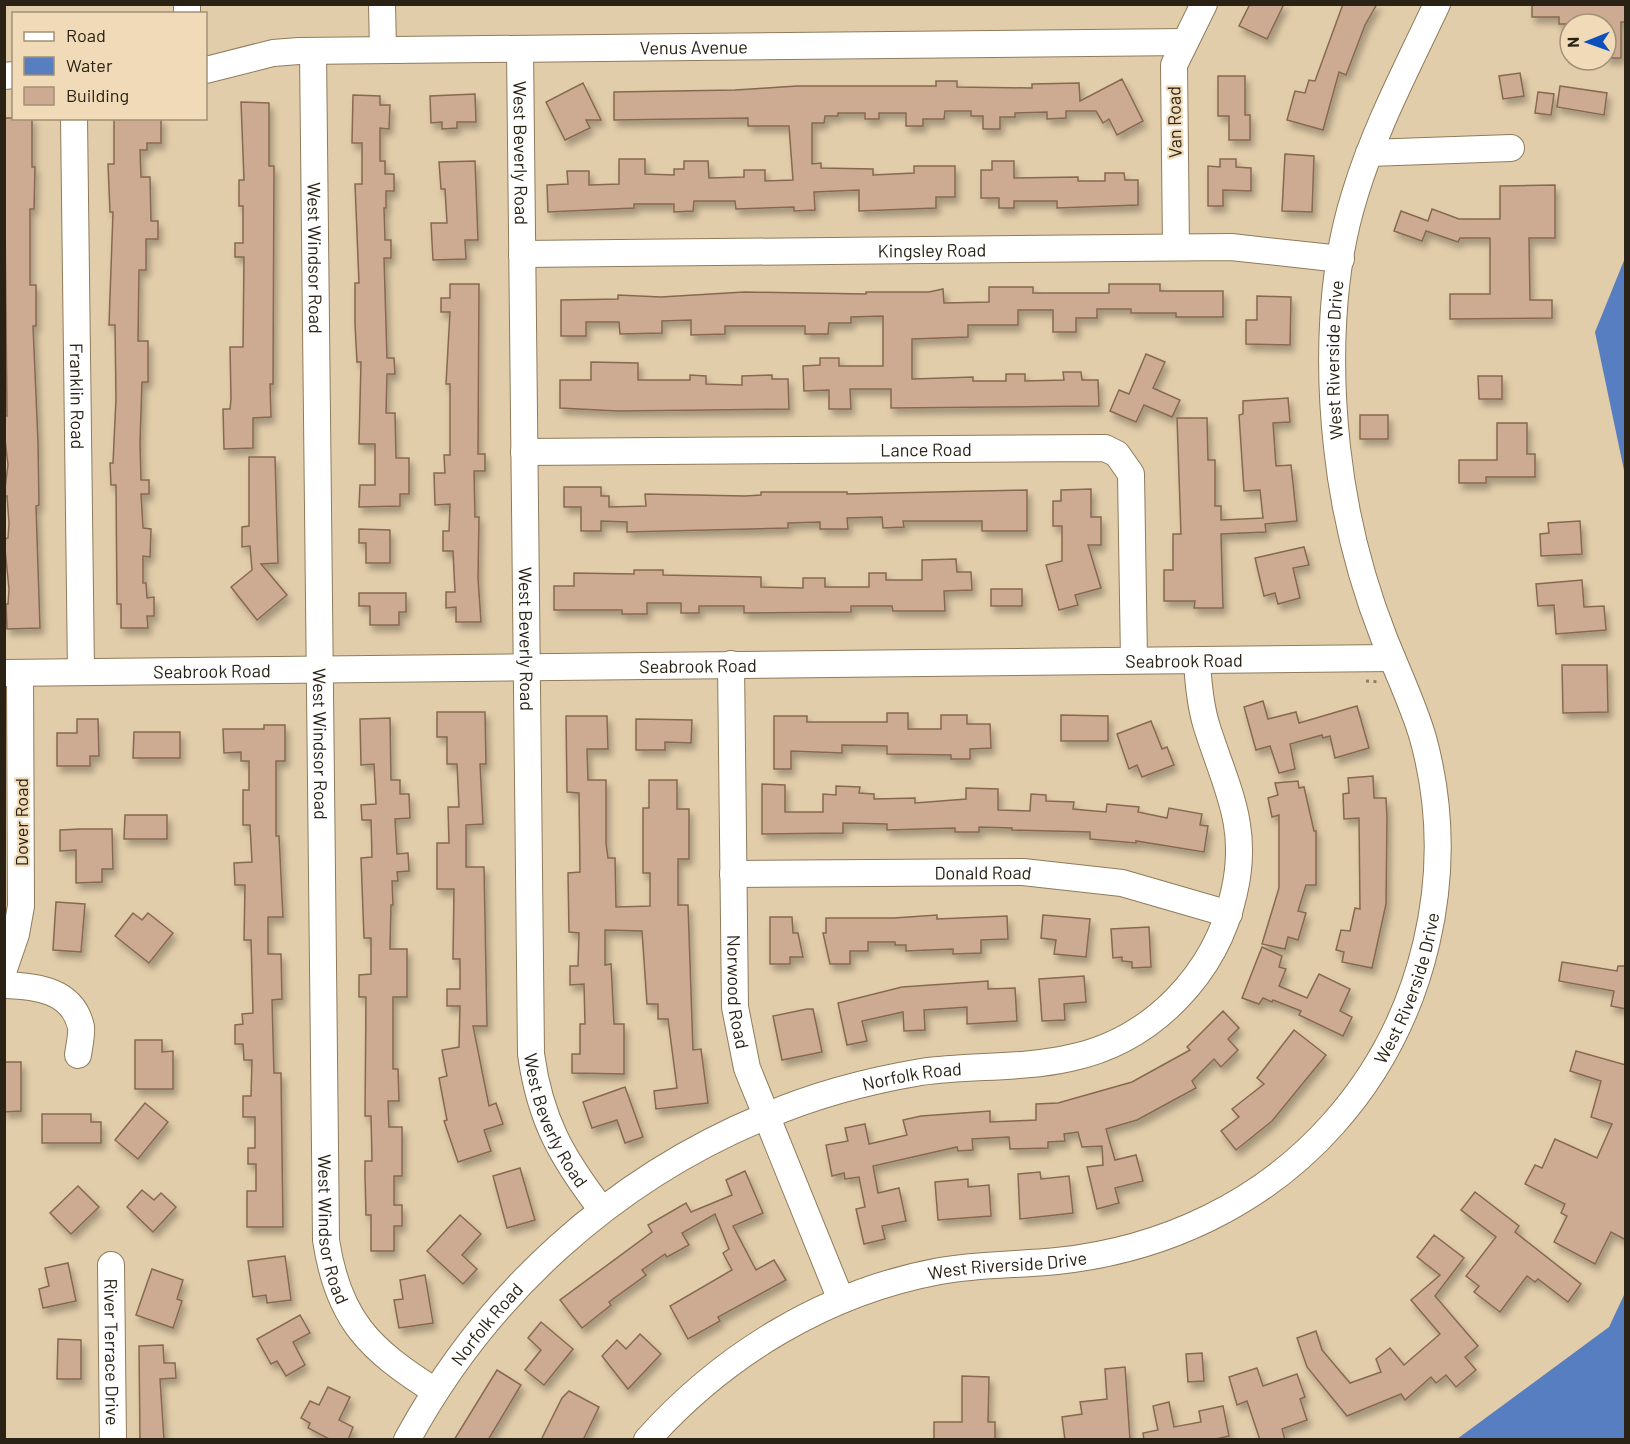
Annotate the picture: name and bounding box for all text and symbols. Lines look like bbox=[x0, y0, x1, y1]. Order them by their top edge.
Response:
legend bbox=[12, 12, 207, 120]
north arrow bbox=[1558, 12, 1618, 72]
text: Road bbox=[66, 24, 106, 46]
street label: Venus Avenue bbox=[640, 35, 748, 59]
text: N bbox=[1563, 37, 1582, 48]
text: Water bbox=[66, 54, 113, 76]
street label: West Beverly Road bbox=[509, 81, 533, 225]
text: Building bbox=[66, 84, 129, 106]
street label: Van Road bbox=[1162, 86, 1186, 158]
street label: West Windsor Road bbox=[303, 182, 327, 334]
street label: Kingsley Road bbox=[878, 238, 986, 261]
street label: West Riverside Drive bbox=[1321, 279, 1348, 441]
street label: Franklin Road bbox=[66, 343, 89, 449]
street label: Lance Road bbox=[880, 438, 972, 461]
street label: West Beverly Road bbox=[515, 567, 538, 711]
street label: Seabrook Road bbox=[1125, 649, 1243, 672]
street label: Seabrook Road bbox=[639, 654, 757, 677]
street label: Seabrook Road bbox=[153, 659, 271, 682]
street label: West Windsor Road bbox=[309, 668, 332, 820]
street label: Dover Road bbox=[10, 778, 32, 866]
street label: Donald Road bbox=[934, 861, 1033, 884]
street label: West Riverside Drive bbox=[1369, 911, 1443, 1067]
street label: Norwood Road bbox=[723, 935, 754, 1051]
street label: West Beverly Road bbox=[520, 1051, 593, 1191]
street label: Norfolk Road bbox=[860, 1057, 962, 1095]
street label: West Windsor Road bbox=[314, 1154, 354, 1307]
street label: West Riverside Drive bbox=[926, 1246, 1088, 1284]
street label: River Terrace Drive bbox=[100, 1278, 124, 1426]
street label: Norfolk Road bbox=[446, 1278, 527, 1370]

